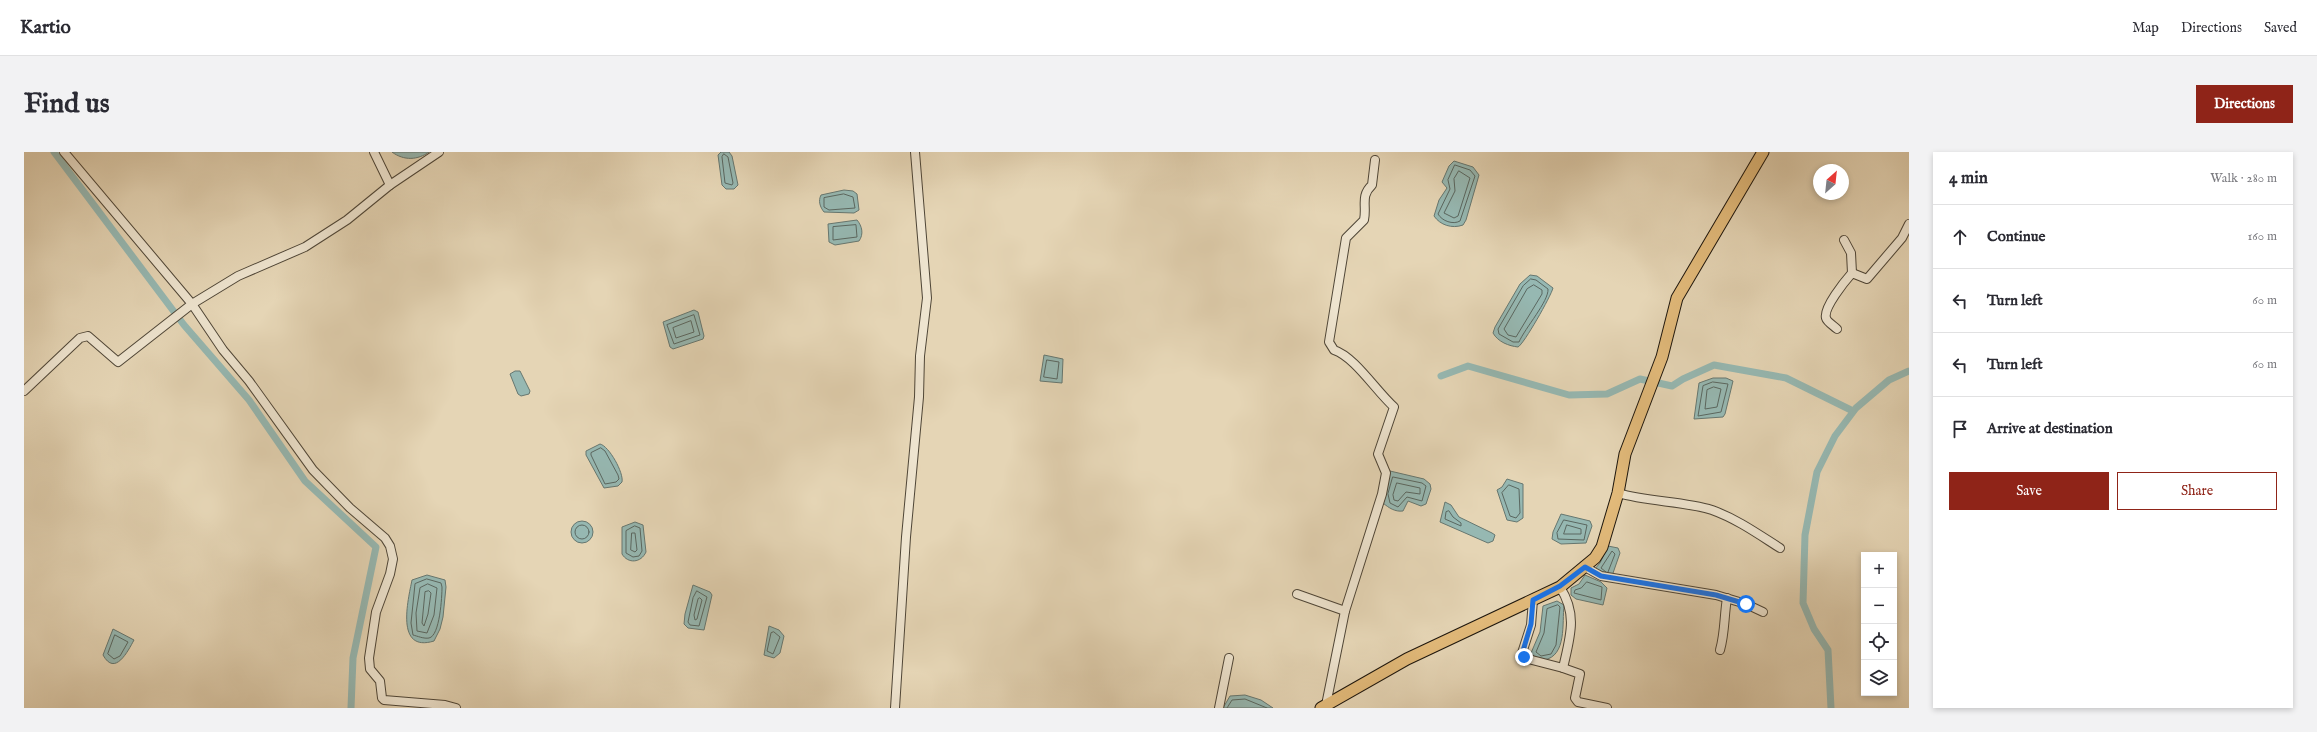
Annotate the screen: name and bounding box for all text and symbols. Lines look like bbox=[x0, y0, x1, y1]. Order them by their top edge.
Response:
text: Kartio bbox=[20, 16, 71, 40]
text: Map bbox=[2132, 19, 2159, 37]
text: Directions bbox=[2181, 19, 2242, 37]
text: Saved bbox=[2264, 19, 2297, 37]
button: Directions bbox=[2196, 85, 2293, 123]
text: Find us bbox=[24, 87, 110, 122]
north arrow bbox=[1813, 164, 1849, 200]
text: 4 min bbox=[1949, 168, 1988, 189]
text: Walk · 280 m bbox=[2210, 170, 2277, 187]
icon: ahead bbox=[1949, 226, 1971, 248]
text: Continue bbox=[1987, 227, 2045, 246]
text: 160 m bbox=[2247, 228, 2277, 245]
icon: left bbox=[1949, 290, 1971, 312]
text: Turn left bbox=[1987, 291, 2043, 310]
text: 60 m bbox=[2252, 292, 2277, 309]
icon: left bbox=[1949, 354, 1971, 376]
text: Turn left bbox=[1987, 355, 2043, 374]
text: 60 m bbox=[2252, 356, 2277, 373]
icon: arrive bbox=[1949, 418, 1971, 440]
text: Arrive at destination bbox=[1987, 419, 2113, 438]
button: Save bbox=[1949, 472, 2109, 510]
button: Share bbox=[2117, 472, 2277, 510]
map controls bbox=[1861, 552, 1897, 696]
button: + bbox=[1861, 552, 1897, 588]
button: − bbox=[1861, 588, 1897, 624]
route start bbox=[1737, 595, 1755, 613]
button: locate bbox=[1861, 624, 1897, 660]
route end bbox=[1515, 648, 1533, 666]
button: layers bbox=[1861, 660, 1897, 696]

